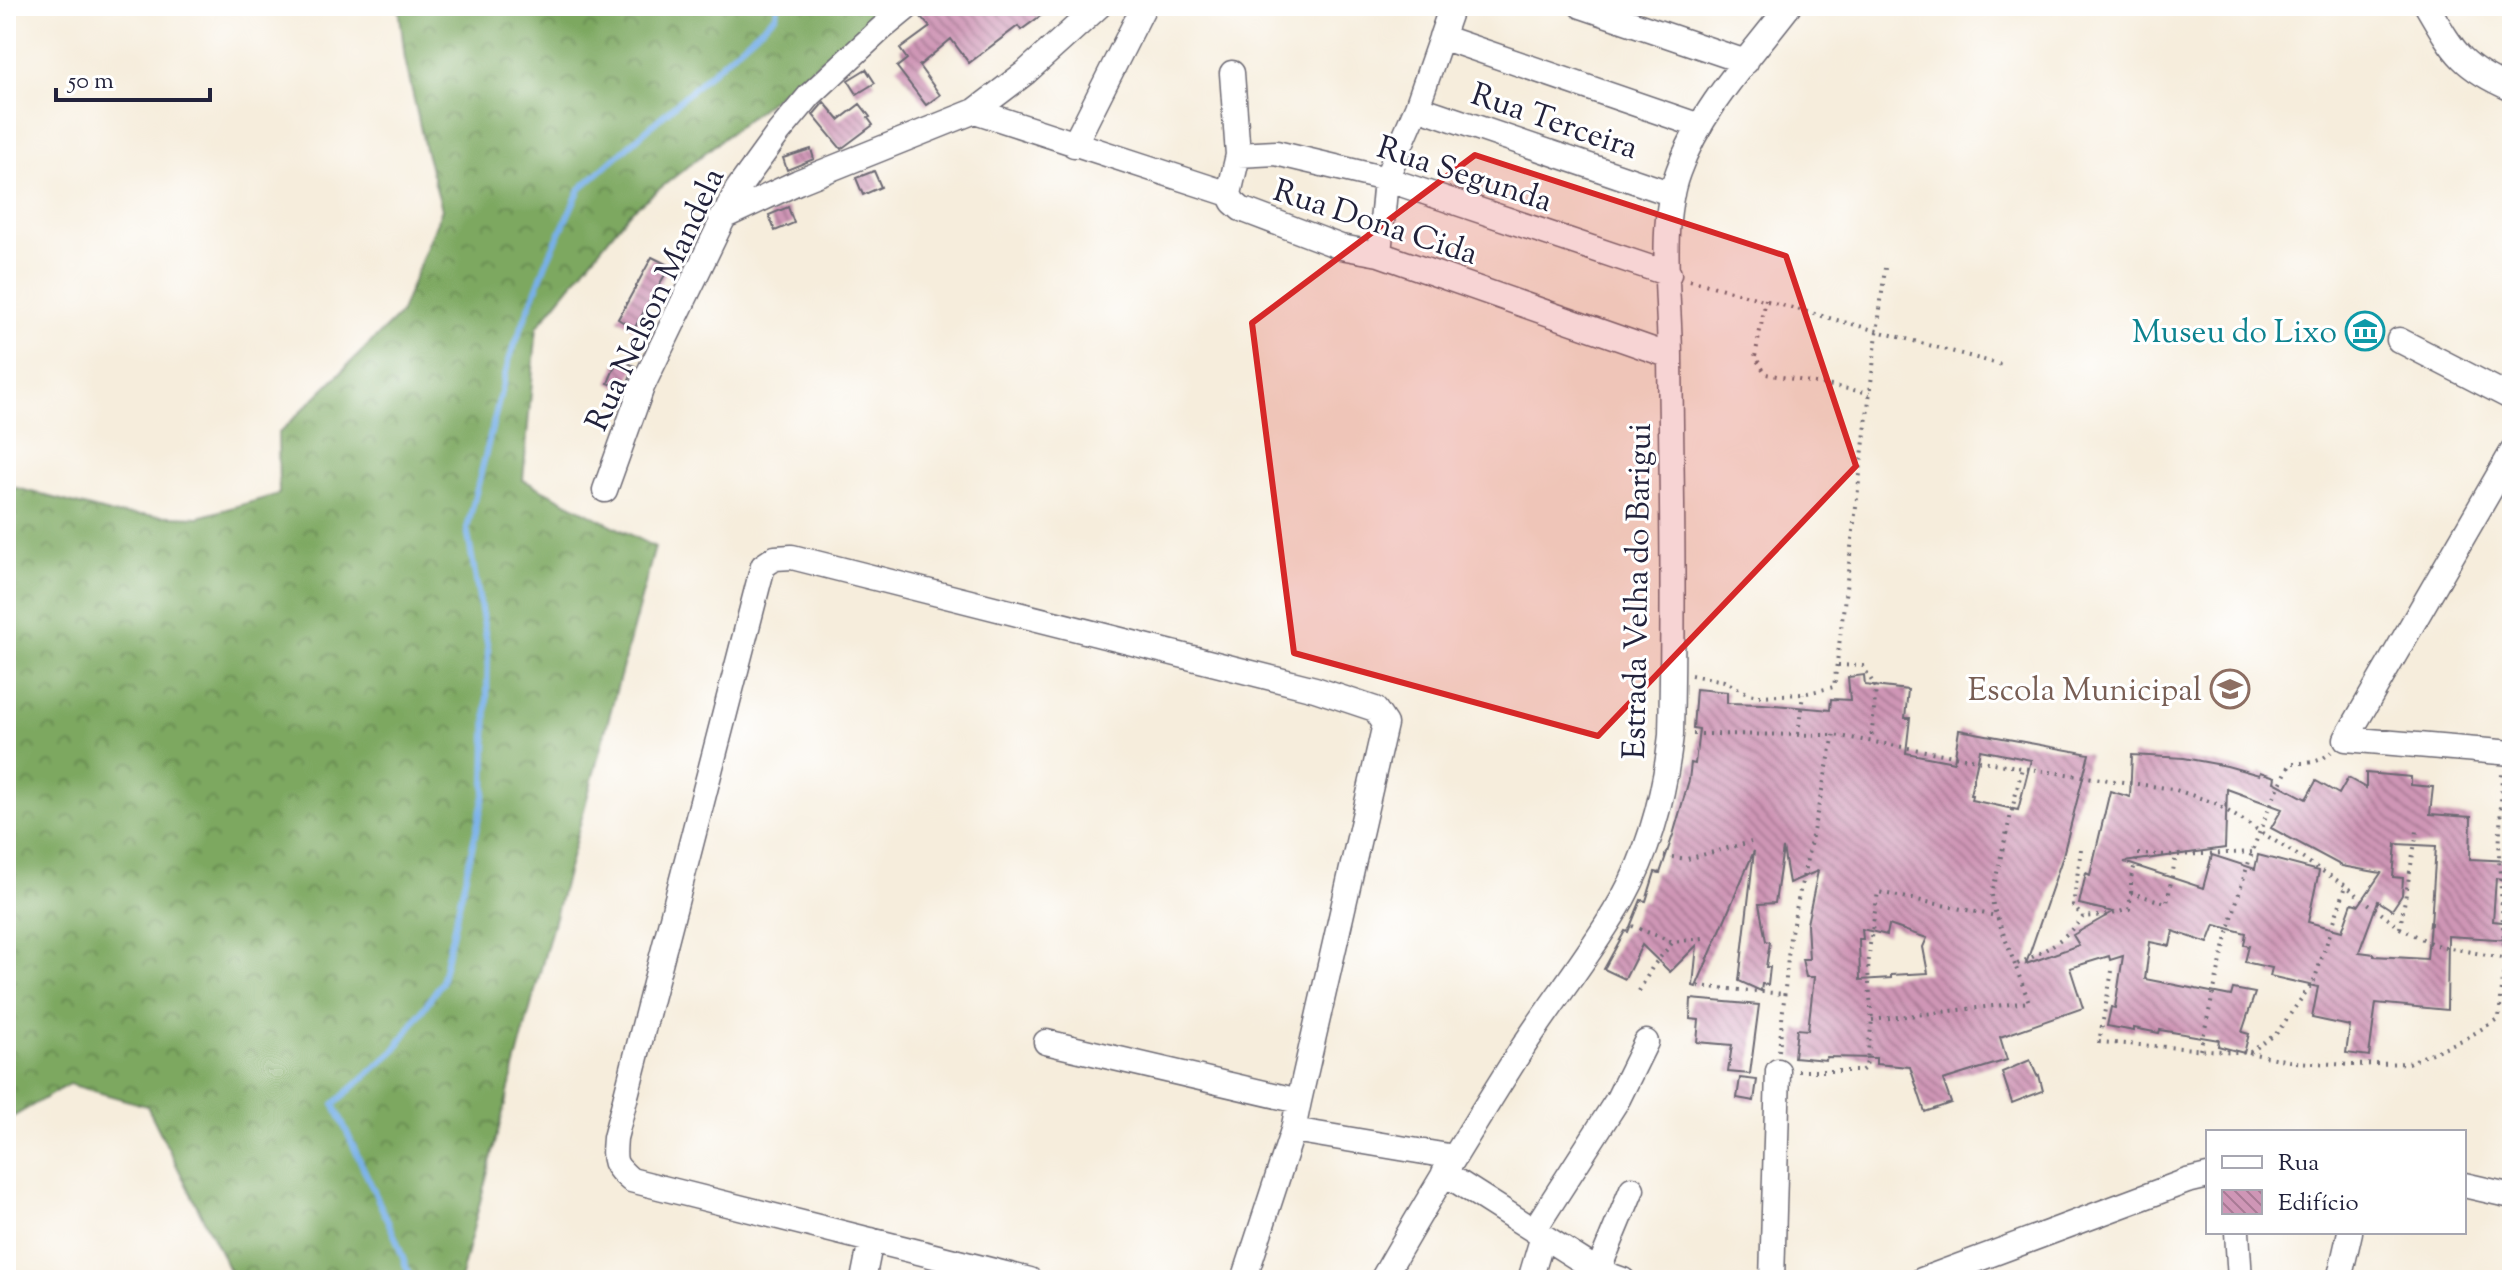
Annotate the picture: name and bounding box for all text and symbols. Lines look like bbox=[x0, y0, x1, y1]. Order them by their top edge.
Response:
scale bar bbox=[56, 52, 210, 102]
text: 50 m bbox=[66, 65, 114, 99]
street label: Rua Terceira bbox=[1464, 73, 1644, 173]
street label: Rua Segunda bbox=[1371, 126, 1558, 226]
street label: Rua Nelson Mandela bbox=[576, 161, 738, 439]
street label: Rua Dona Cida bbox=[1267, 169, 1483, 279]
museum icon: Museu do Lixo bbox=[2344, 310, 2386, 352]
place label: Museu do Lixo bbox=[2132, 311, 2337, 357]
street label: Estrada Velha do Barigui bbox=[1613, 423, 1665, 759]
school or university icon: Escola Municipal bbox=[2209, 668, 2251, 710]
place label: Escola Municipal bbox=[1968, 669, 2202, 715]
legend bbox=[2206, 1130, 2466, 1234]
text: Rua bbox=[2278, 1147, 2319, 1181]
text: Edifício bbox=[2278, 1187, 2359, 1221]

